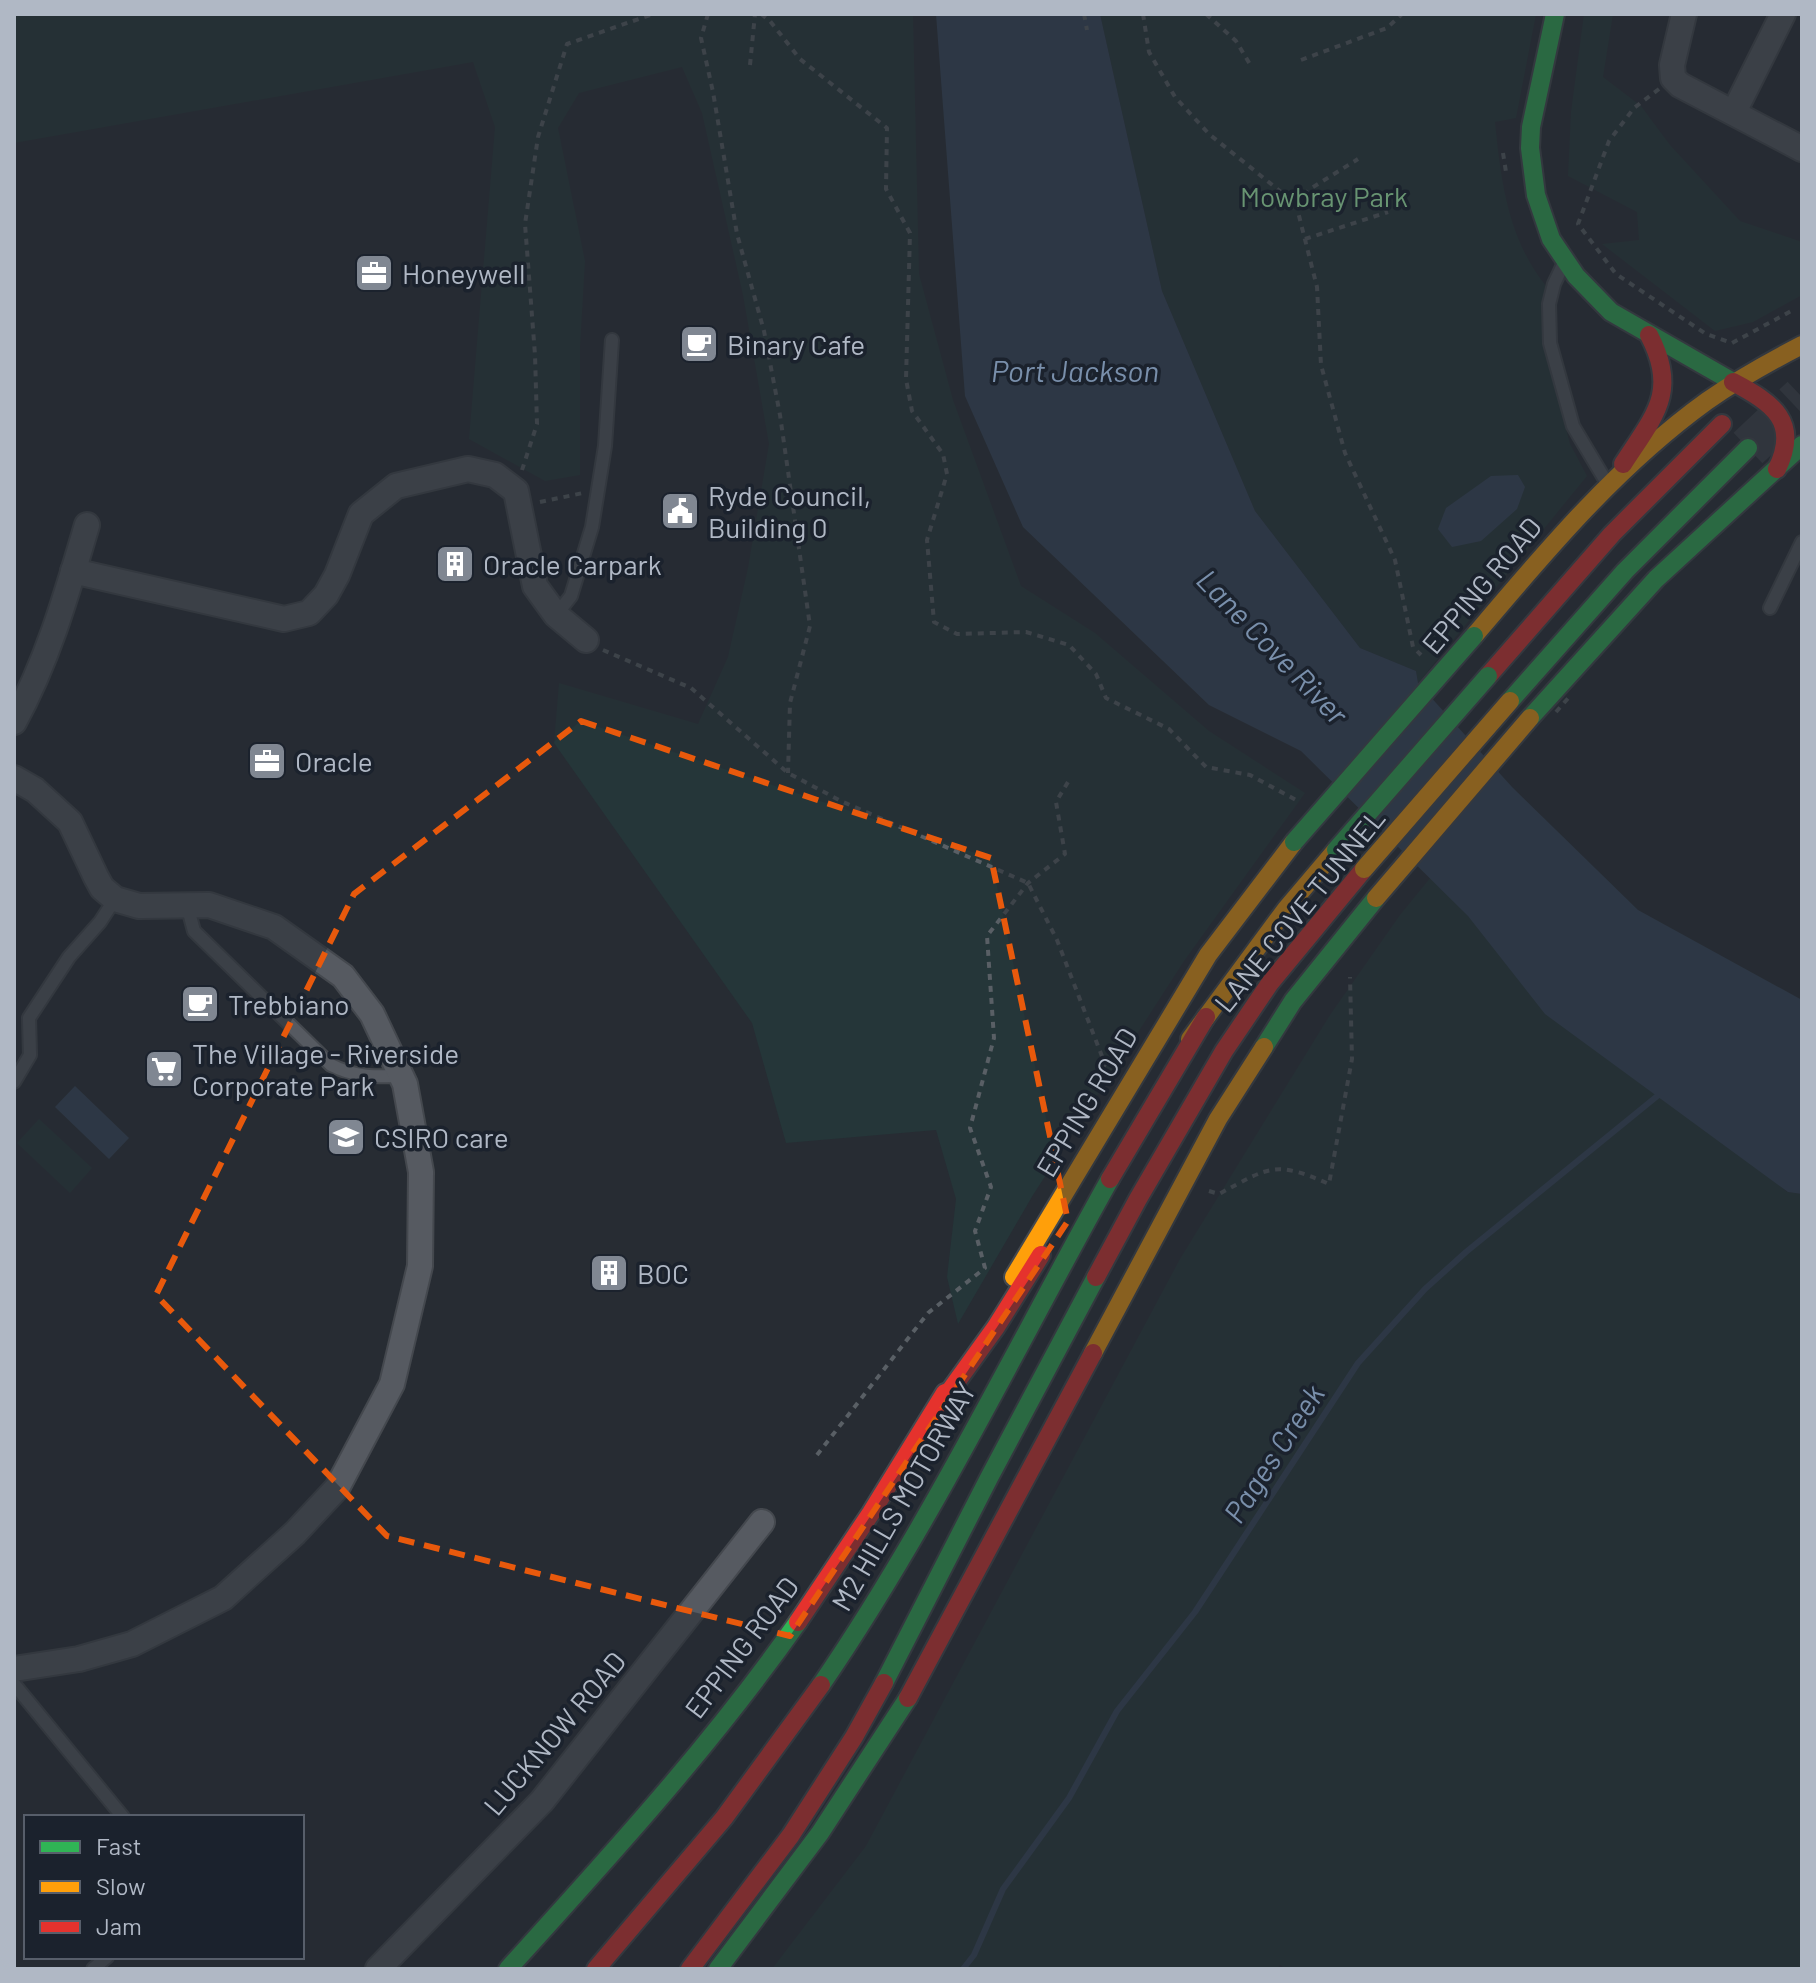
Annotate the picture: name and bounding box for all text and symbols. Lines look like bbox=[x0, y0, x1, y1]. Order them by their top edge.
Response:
park label: Mowbray Park bbox=[1240, 179, 1408, 213]
office icon: Honeywell bbox=[353, 252, 395, 294]
place label: Honeywell bbox=[402, 256, 525, 290]
cafe icon: Binary Cafe bbox=[678, 323, 720, 365]
place label: Binary Cafe bbox=[727, 327, 865, 361]
water label: Port Jackson bbox=[991, 352, 1159, 388]
place label: Ryde Council, Building 0 bbox=[708, 478, 871, 544]
public building icon: Ryde Council, Building 0 bbox=[659, 490, 701, 532]
street label: EPPING ROAD bbox=[1414, 510, 1548, 660]
building icon: Oracle Carpark bbox=[434, 543, 476, 585]
place label: Oracle Carpark bbox=[483, 547, 662, 581]
water label: Lane Cove River bbox=[1190, 561, 1357, 732]
office icon: Oracle bbox=[246, 740, 288, 782]
place label: Oracle bbox=[295, 744, 373, 778]
street label: LANE COVE TUNNEL bbox=[1206, 801, 1392, 1019]
cafe icon: Trebbiano bbox=[179, 983, 221, 1025]
place label: Trebbiano bbox=[228, 987, 350, 1021]
street label: EPPING ROAD bbox=[1028, 1021, 1144, 1183]
place label: The Village - Riverside Corporate Park bbox=[192, 1036, 459, 1102]
supermarket icon: The Village - Riverside Corporate Park bbox=[143, 1048, 185, 1090]
school or university icon: CSIRO care bbox=[325, 1116, 367, 1158]
place label: CSIRO care bbox=[374, 1120, 509, 1154]
building icon: BOC bbox=[588, 1252, 630, 1294]
place label: BOC bbox=[637, 1256, 689, 1290]
street label: M2 HILLS MOTORWAY bbox=[824, 1375, 982, 1617]
water label: Pages Creek bbox=[1215, 1377, 1331, 1529]
street label: EPPING ROAD bbox=[677, 1570, 805, 1724]
street label: LUCKNOW ROAD bbox=[476, 1644, 632, 1822]
legend bbox=[24, 1815, 304, 1959]
text: Fast bbox=[96, 1831, 141, 1860]
text: Slow bbox=[96, 1871, 145, 1900]
text: Jam bbox=[96, 1911, 142, 1940]

